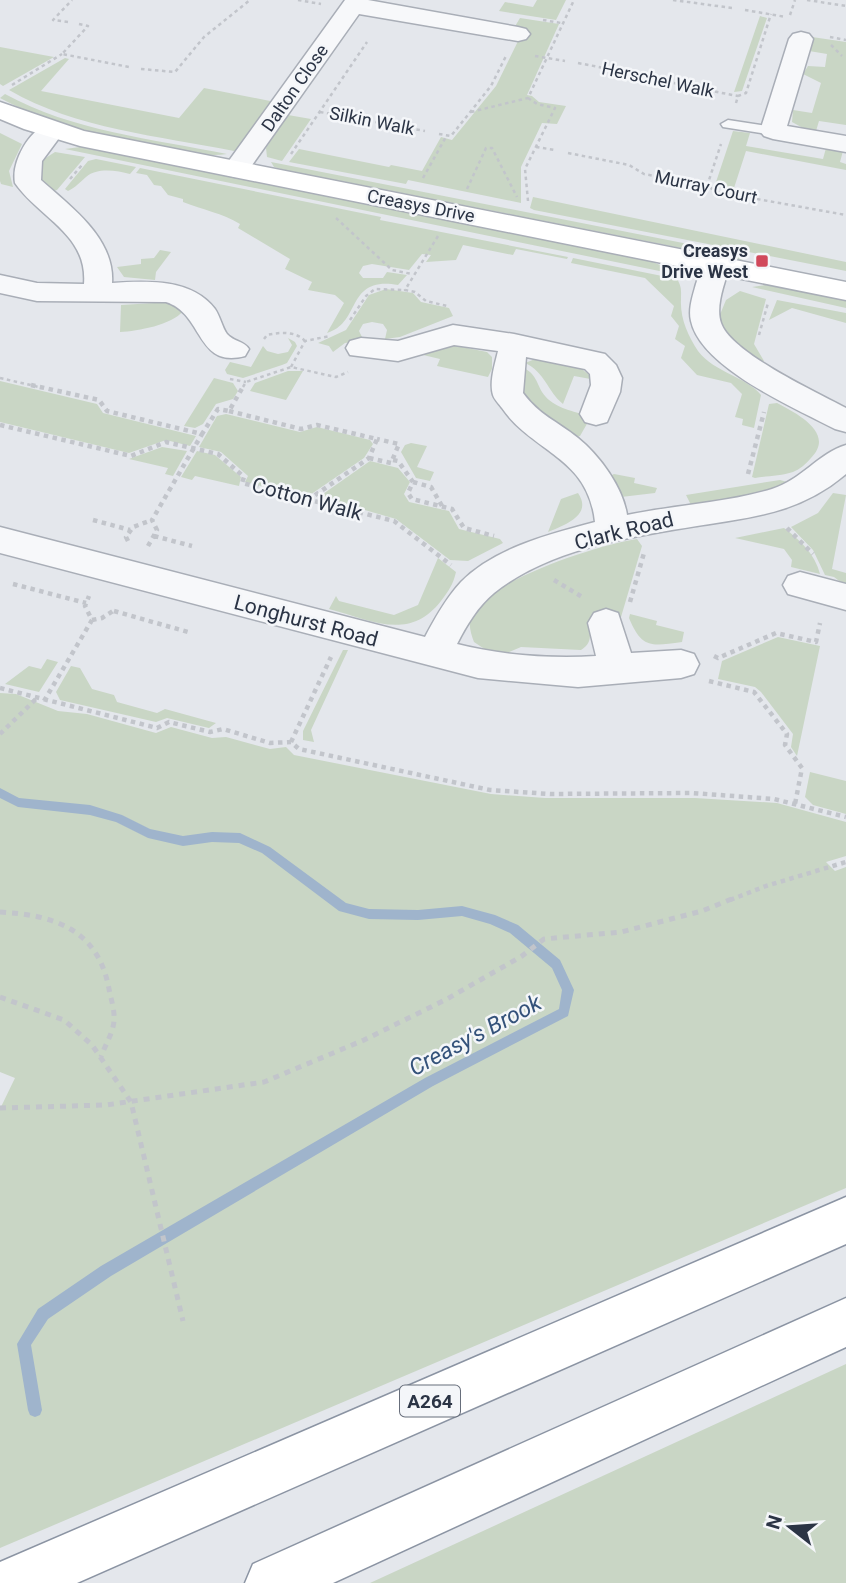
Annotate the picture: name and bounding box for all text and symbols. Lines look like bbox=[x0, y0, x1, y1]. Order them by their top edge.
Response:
street label: Dalton Close bbox=[257, 40, 332, 135]
street label: Herschel Walk bbox=[600, 57, 717, 102]
street label: Silkin Walk bbox=[328, 102, 417, 139]
street label: Murray Court bbox=[653, 165, 759, 208]
street label: Creasys Drive bbox=[366, 185, 477, 226]
place label: Creasys Drive West bbox=[661, 240, 748, 282]
marker: Creasys Drive West bbox=[754, 253, 770, 269]
street label: Cotton Walk bbox=[249, 473, 365, 525]
street label: Clark Road bbox=[572, 507, 676, 555]
street label: Longhurst Road bbox=[231, 590, 381, 652]
water label: Creasy's Brook bbox=[404, 989, 547, 1082]
road number: A264 bbox=[400, 1386, 460, 1416]
north arrow bbox=[755, 1492, 825, 1562]
text: N bbox=[761, 1512, 787, 1532]

